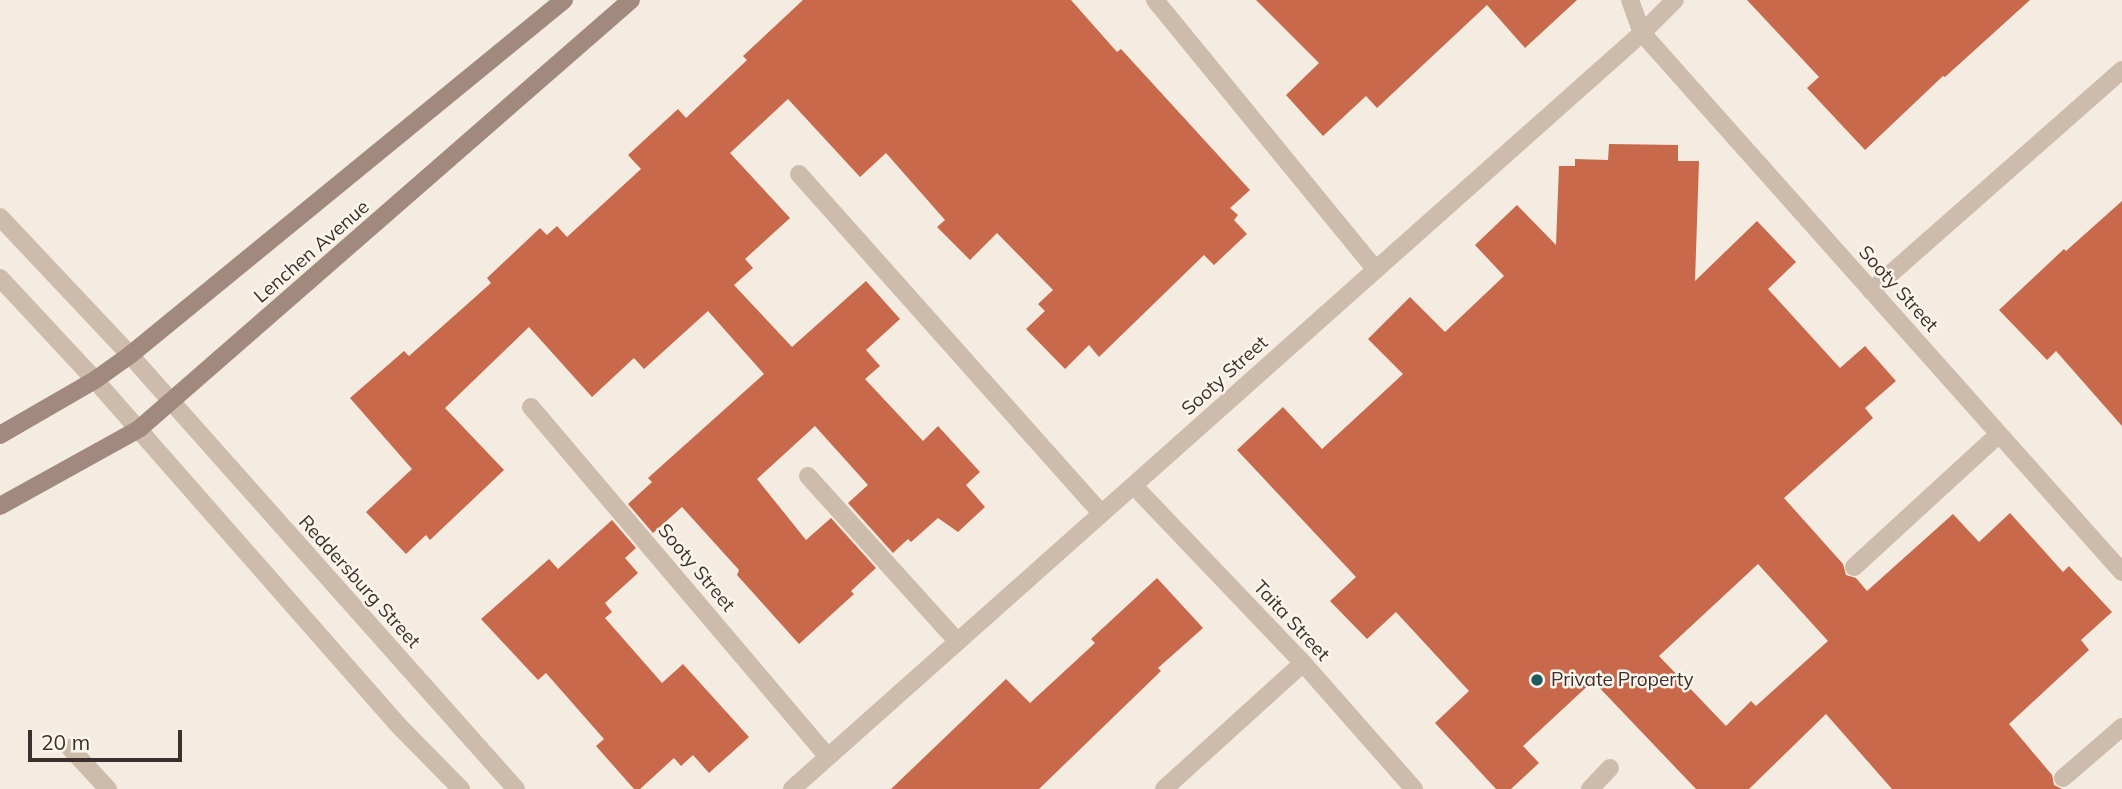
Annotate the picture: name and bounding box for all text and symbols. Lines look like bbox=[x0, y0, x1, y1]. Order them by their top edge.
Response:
street label: Lenchen Avenue bbox=[250, 196, 374, 308]
street label: Sooty Street bbox=[1853, 241, 1943, 337]
street label: Sooty Street bbox=[1177, 331, 1273, 421]
street label: Reddersburg Street bbox=[293, 511, 425, 653]
street label: Sooty Street bbox=[653, 519, 739, 617]
street label: Taita Street bbox=[1248, 576, 1334, 666]
place label: Private Property bbox=[1551, 669, 1694, 691]
marker: Private Property bbox=[1529, 672, 1545, 688]
scale bar bbox=[32, 716, 186, 760]
text: 20 m bbox=[41, 729, 90, 755]

